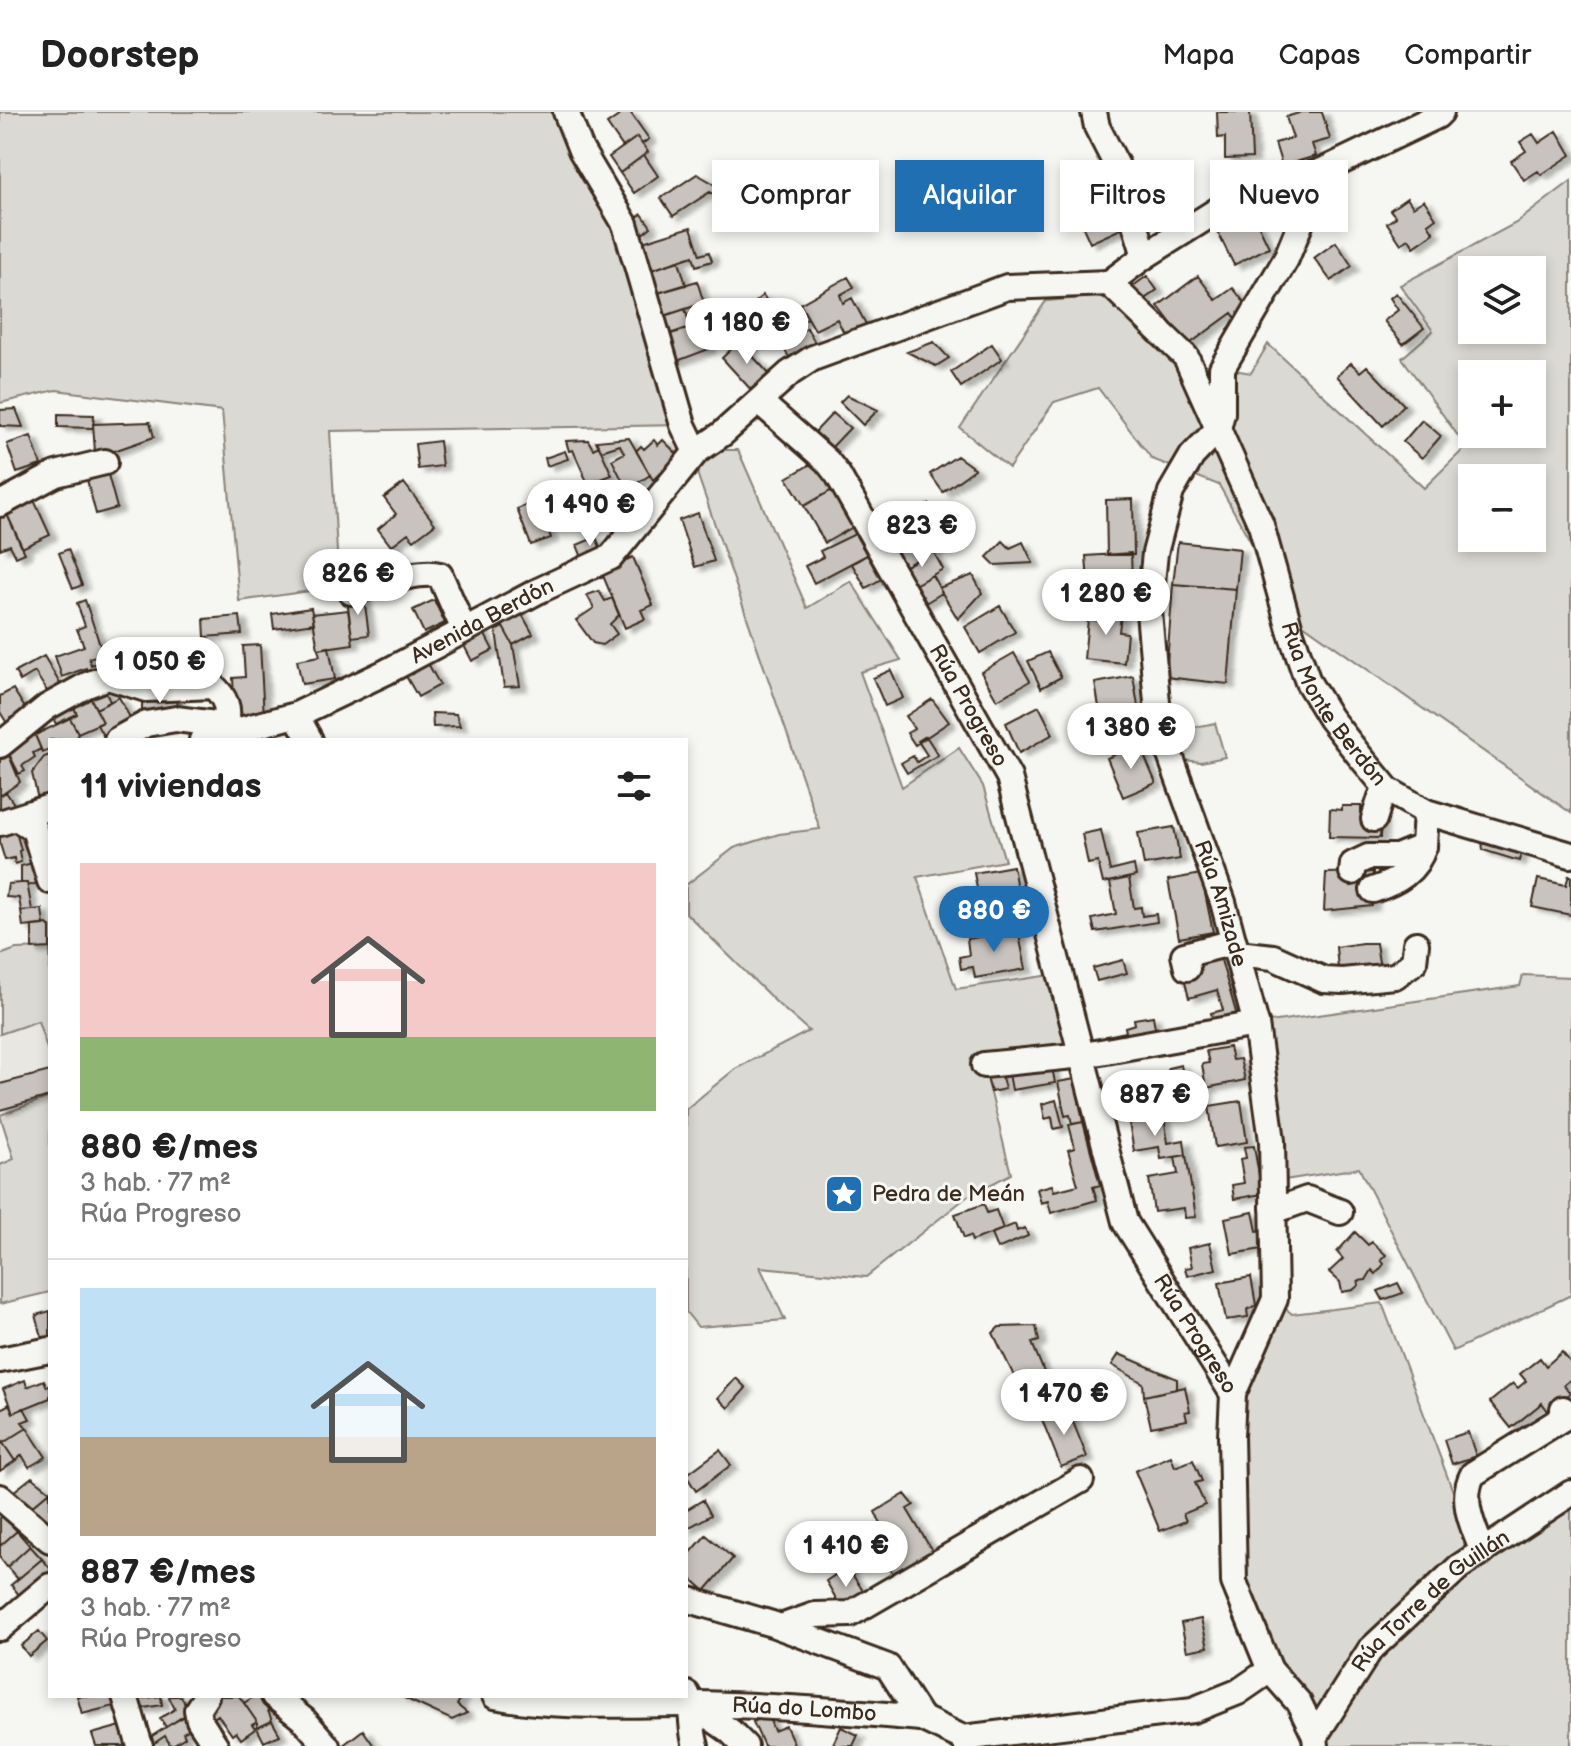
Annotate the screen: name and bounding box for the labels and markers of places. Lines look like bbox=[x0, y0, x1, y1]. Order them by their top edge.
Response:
pin: 1 180 € bbox=[673, 298, 821, 366]
pin: 1 490 € bbox=[516, 480, 664, 548]
pin: 823 € bbox=[866, 501, 978, 569]
pin: 826 € bbox=[302, 549, 414, 617]
pin: 1 280 € bbox=[1032, 569, 1180, 637]
pin: 1 050 € bbox=[86, 637, 234, 705]
pin: 1 380 € bbox=[1057, 703, 1205, 771]
pin: 880 € bbox=[938, 886, 1050, 954]
pin: 887 € bbox=[1099, 1070, 1211, 1138]
place icon: Pedra de Meán bbox=[823, 1173, 865, 1215]
place label: Pedra de Meán bbox=[872, 1181, 1025, 1208]
pin: 1 470 € bbox=[990, 1369, 1138, 1437]
pin: 1 410 € bbox=[772, 1521, 920, 1589]

